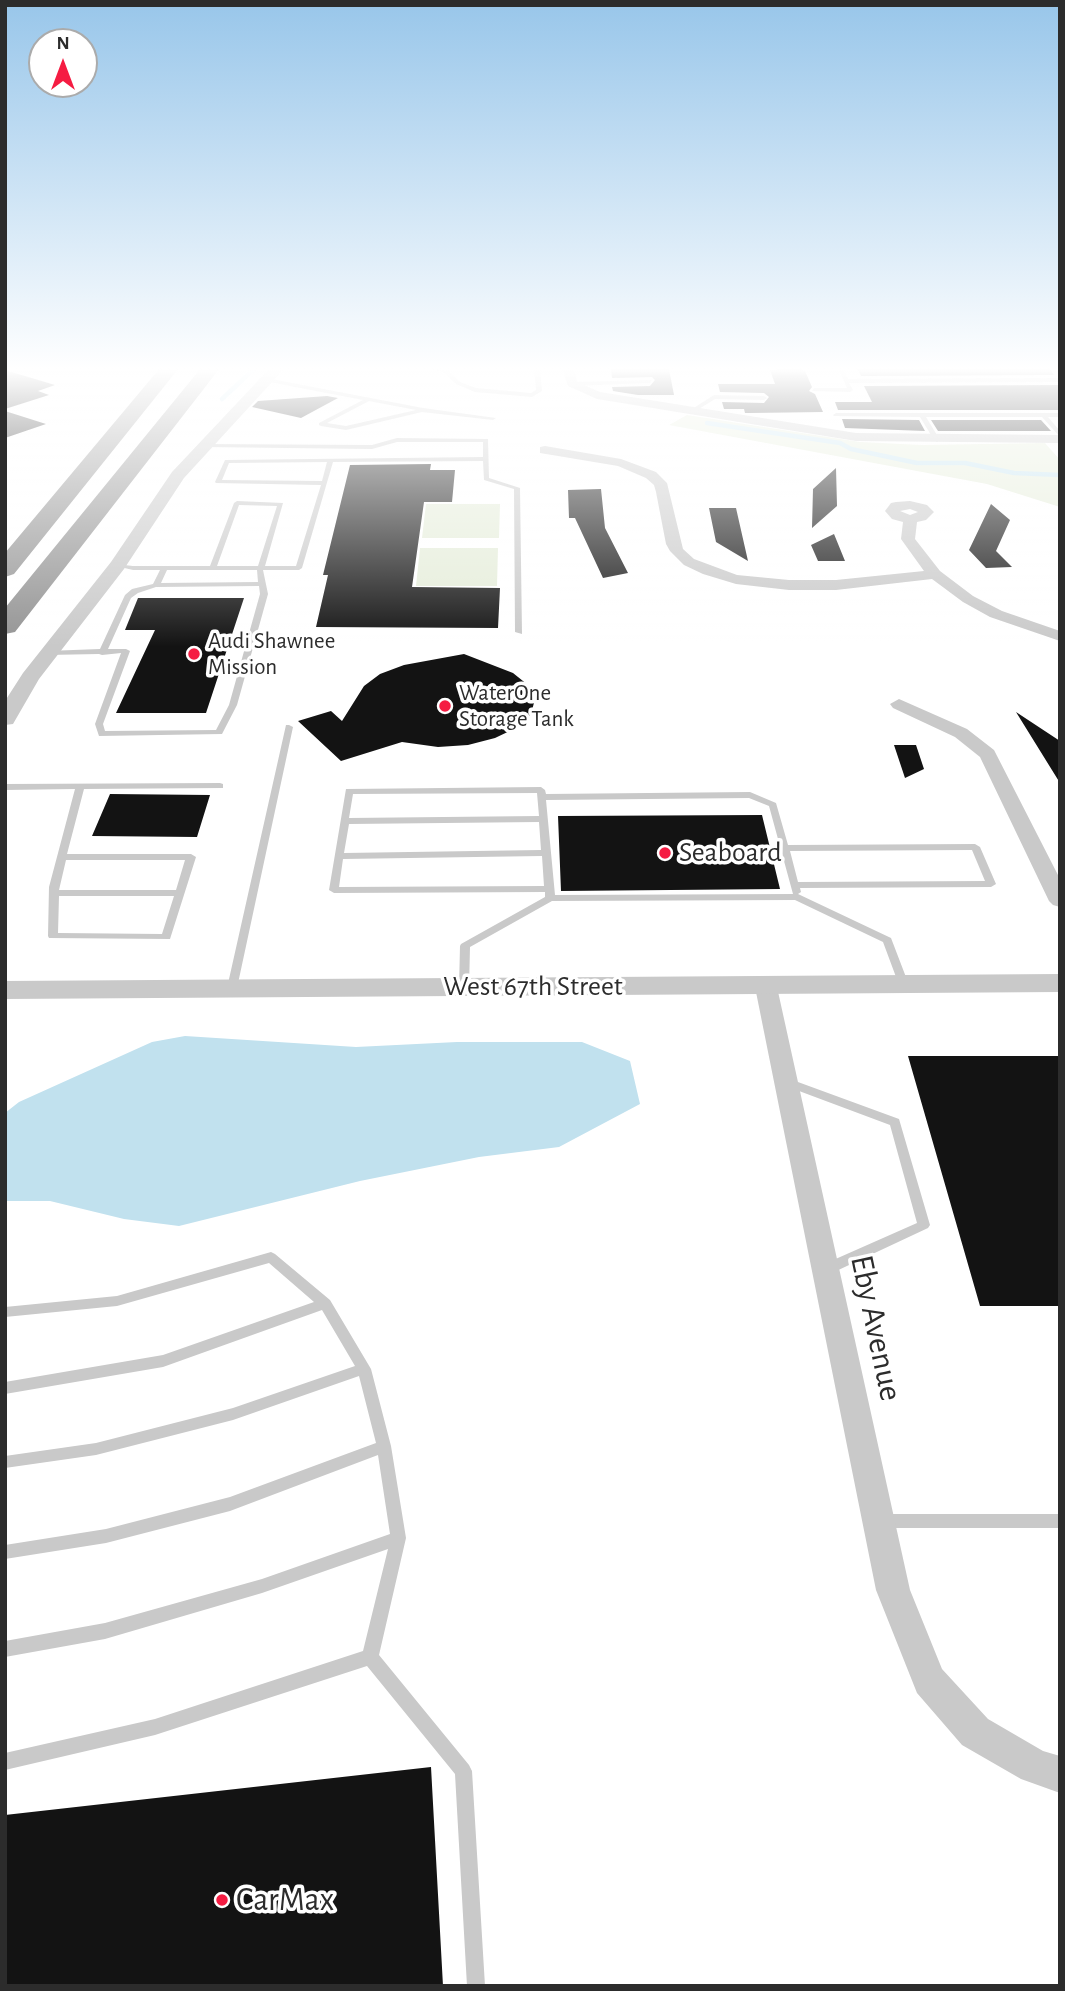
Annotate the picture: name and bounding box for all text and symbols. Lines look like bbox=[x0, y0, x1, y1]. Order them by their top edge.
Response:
north arrow bbox=[28, 28, 98, 98]
text: N bbox=[56, 34, 70, 53]
place label: Audi Shawnee Mission bbox=[208, 627, 335, 681]
marker: Audi Shawnee Mission bbox=[186, 646, 202, 662]
place label: WaterOne Storage Tank bbox=[459, 679, 574, 733]
marker: WaterOne Storage Tank bbox=[437, 698, 453, 714]
place label: Seaboard bbox=[679, 836, 782, 870]
marker: Seaboard bbox=[657, 845, 673, 861]
street label: West 67th Street bbox=[443, 970, 623, 1004]
street label: Eby Avenue bbox=[841, 1251, 911, 1405]
place label: CarMax bbox=[236, 1880, 334, 1920]
marker: CarMax bbox=[214, 1892, 230, 1908]

